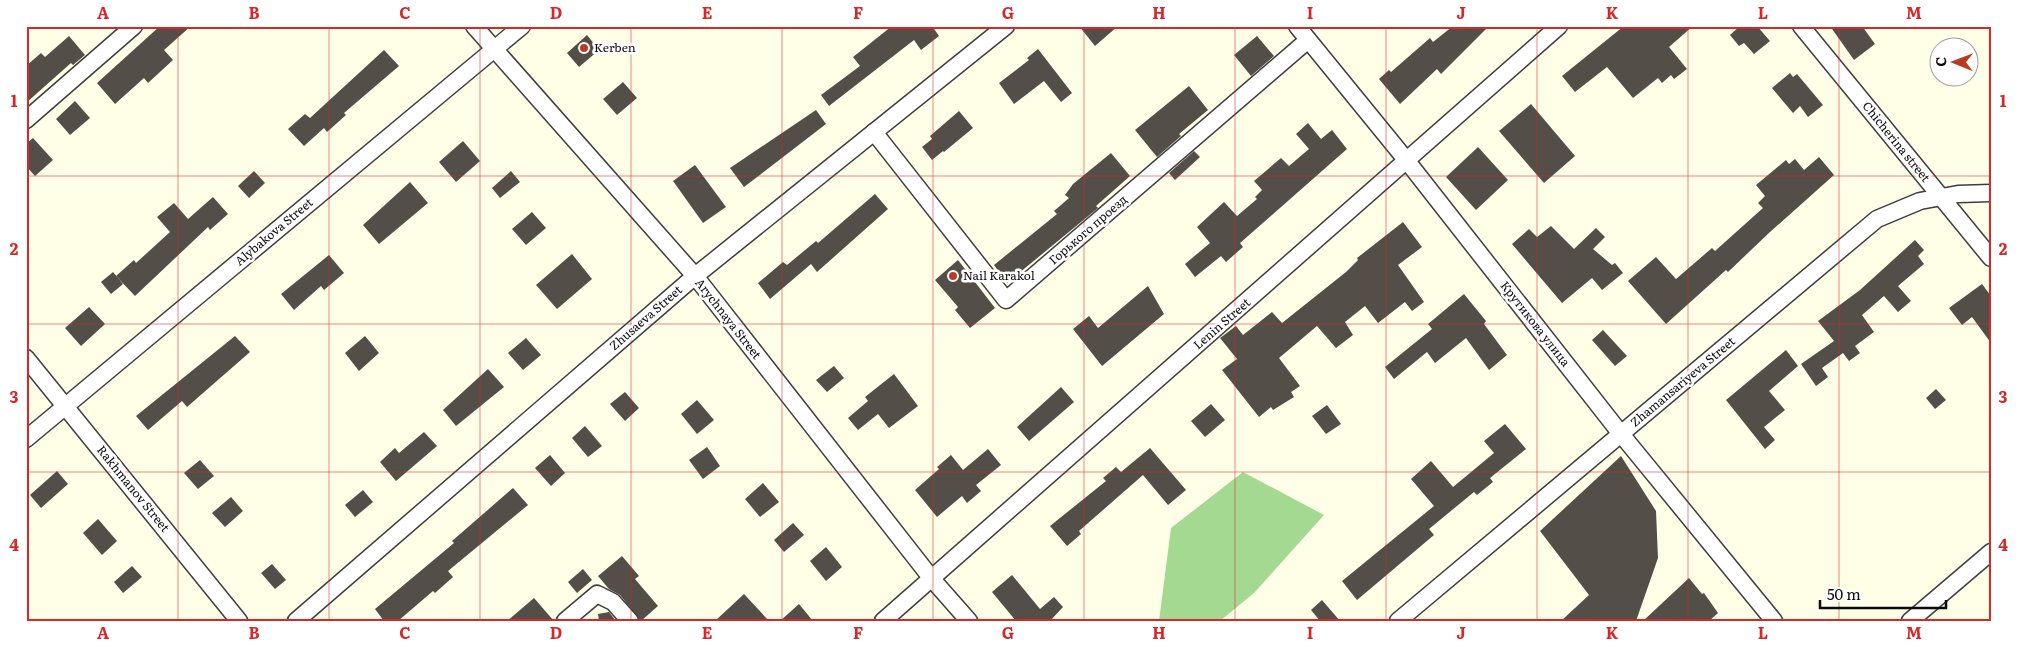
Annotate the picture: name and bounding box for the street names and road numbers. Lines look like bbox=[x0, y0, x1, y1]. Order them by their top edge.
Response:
street label: Chicherina street bbox=[1859, 97, 1935, 186]
street label: Горького проезд bbox=[1044, 190, 1130, 268]
street label: Alybakova Street bbox=[230, 193, 316, 269]
street label: Arychnaya Street bbox=[691, 274, 766, 363]
street label: Крутикова улица bbox=[1497, 277, 1575, 370]
street label: Zhusaeva Street bbox=[605, 280, 686, 354]
street label: Lenin Street bbox=[1189, 293, 1254, 353]
street label: Zhamansariyeva Street bbox=[1626, 332, 1739, 431]
street label: Rakhmanov Street bbox=[93, 441, 174, 536]

